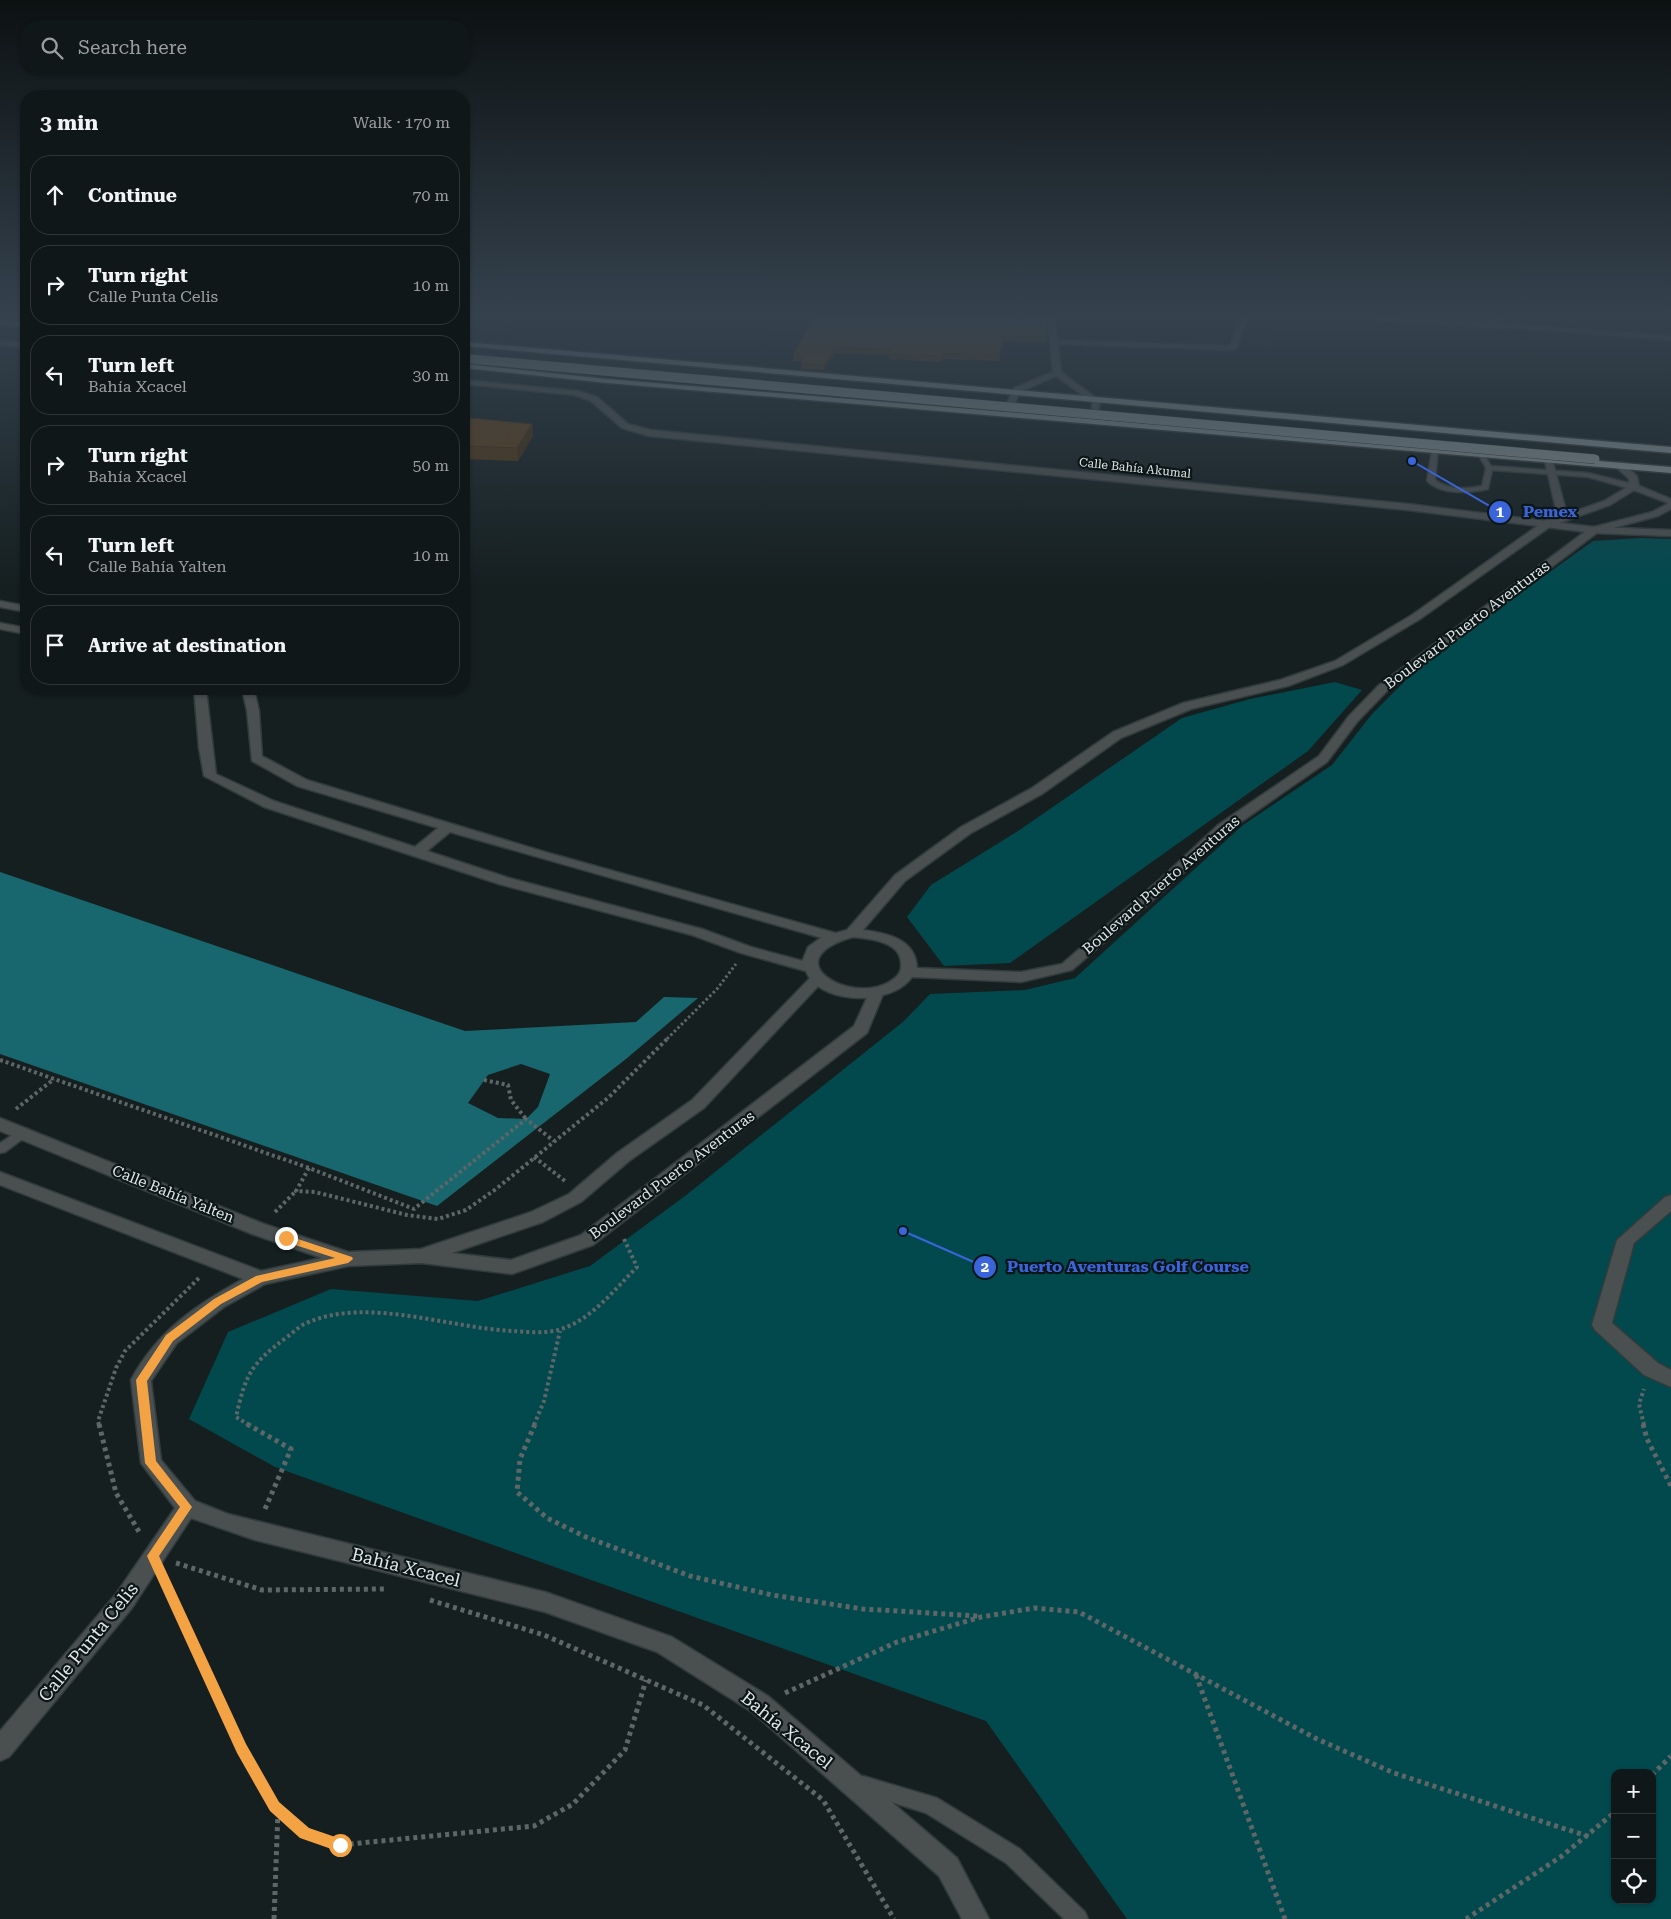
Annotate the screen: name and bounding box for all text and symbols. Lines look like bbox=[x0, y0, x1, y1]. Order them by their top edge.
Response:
search box bbox=[20, 20, 470, 75]
icon: search bbox=[38, 34, 66, 62]
text: Search here bbox=[78, 36, 187, 59]
text: 3 min bbox=[40, 111, 98, 135]
text: Walk · 170 m bbox=[353, 113, 450, 132]
icon: ahead bbox=[41, 181, 69, 209]
text: Continue bbox=[88, 184, 177, 207]
text: 70 m bbox=[412, 186, 449, 205]
text: Turn right bbox=[88, 264, 188, 287]
icon: right bbox=[41, 271, 69, 299]
text: 10 m bbox=[412, 276, 449, 295]
text: Calle Punta Celis bbox=[88, 287, 218, 306]
text: Turn left bbox=[88, 354, 174, 377]
icon: left bbox=[41, 361, 69, 389]
text: 30 m bbox=[412, 366, 449, 385]
text: Bahía Xcacel bbox=[88, 377, 187, 396]
text: Turn right bbox=[88, 444, 188, 467]
icon: right bbox=[41, 451, 69, 479]
street label: Calle Bahía Akumal bbox=[1078, 455, 1192, 481]
text: 50 m bbox=[412, 456, 449, 475]
text: Bahía Xcacel bbox=[88, 467, 187, 486]
callout: Pemex bbox=[1488, 496, 1587, 527]
text: Pemex bbox=[1523, 502, 1578, 521]
text: 1 bbox=[1496, 503, 1505, 521]
text: Turn left bbox=[88, 534, 174, 557]
icon: left bbox=[41, 541, 69, 569]
text: 10 m bbox=[412, 546, 449, 565]
text: Calle Bahía Yalten bbox=[88, 557, 227, 576]
street label: Boulevard Puerto Aventuras bbox=[1381, 557, 1553, 693]
icon: arrive bbox=[41, 631, 69, 659]
text: Arrive at destination bbox=[88, 634, 286, 657]
street label: Boulevard Puerto Aventuras bbox=[1079, 812, 1243, 958]
street label: Boulevard Puerto Aventuras bbox=[586, 1107, 758, 1243]
street label: Calle Bahía Yalten bbox=[109, 1161, 237, 1227]
route end bbox=[275, 1227, 298, 1250]
callout: Puerto Aventuras Golf Course bbox=[972, 1251, 1259, 1282]
text: Puerto Aventuras Golf Course bbox=[1007, 1257, 1249, 1276]
text: 2 bbox=[981, 1258, 989, 1276]
street label: Bahía Xcacel bbox=[350, 1543, 463, 1591]
street label: Calle Punta Celis bbox=[34, 1578, 142, 1706]
street label: Bahía Xcacel bbox=[737, 1687, 837, 1773]
map controls bbox=[1611, 1769, 1656, 1904]
button: + bbox=[1611, 1769, 1656, 1814]
button: − bbox=[1611, 1814, 1656, 1859]
route start bbox=[329, 1834, 352, 1857]
button: locate bbox=[1611, 1859, 1656, 1904]

